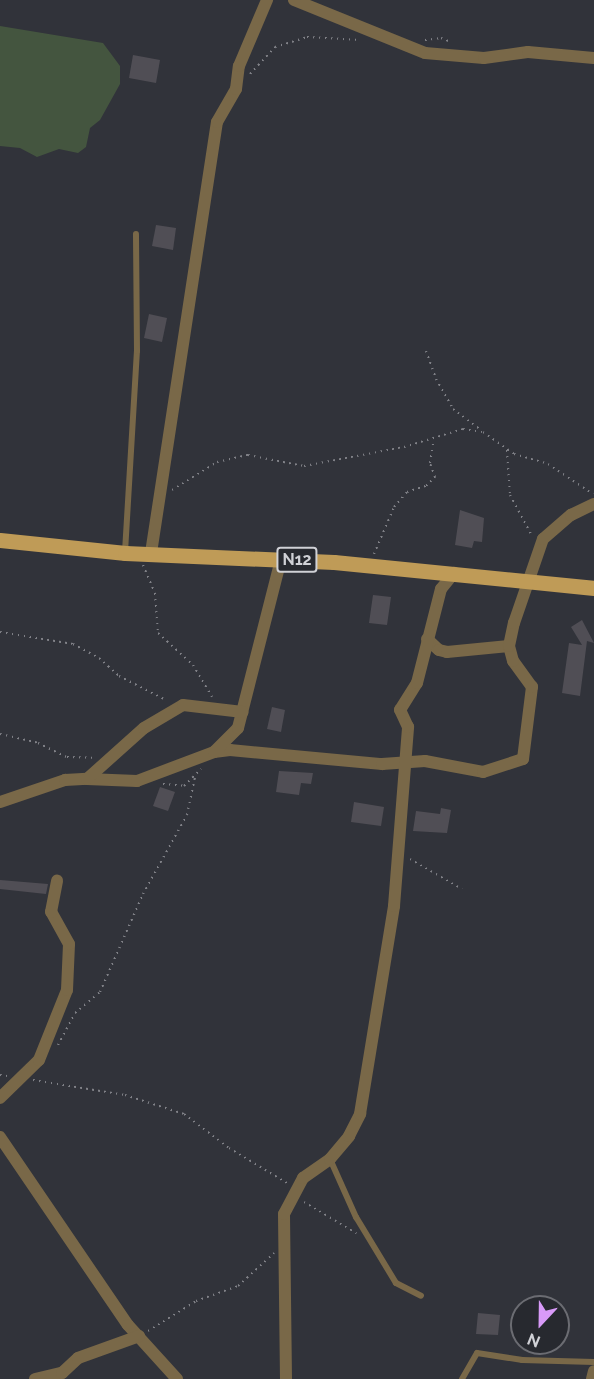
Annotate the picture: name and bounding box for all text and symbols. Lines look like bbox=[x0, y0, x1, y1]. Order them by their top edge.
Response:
road number: N12 bbox=[276, 547, 318, 573]
north arrow bbox=[510, 1295, 570, 1355]
text: N bbox=[525, 1329, 543, 1351]

